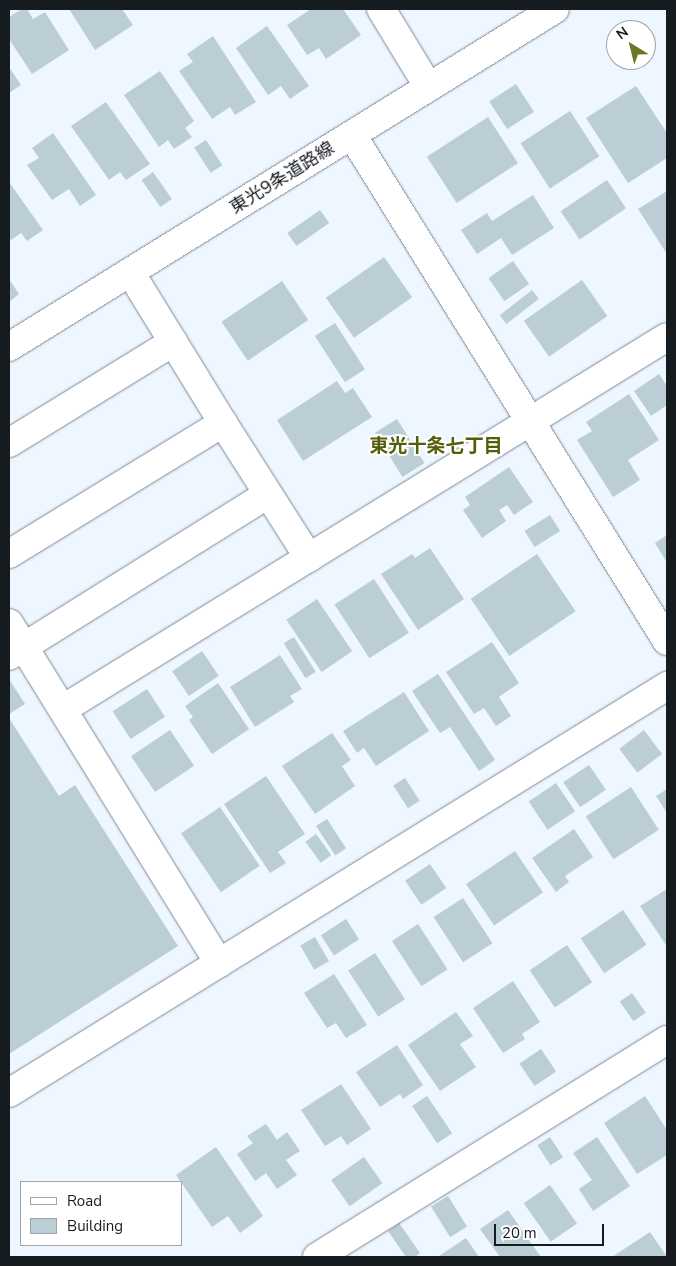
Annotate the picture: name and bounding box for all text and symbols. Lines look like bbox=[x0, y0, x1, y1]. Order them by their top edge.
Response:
north arrow bbox=[606, 20, 656, 70]
text: N bbox=[613, 23, 632, 44]
street label: 東光9条道路線 bbox=[226, 137, 338, 219]
district label: 東光十条七丁目 bbox=[370, 436, 502, 458]
legend bbox=[20, 1181, 182, 1246]
text: Road bbox=[67, 1191, 102, 1211]
scale bar bbox=[496, 1214, 606, 1246]
text: Building bbox=[67, 1216, 123, 1236]
text: 20 m bbox=[502, 1223, 537, 1243]

